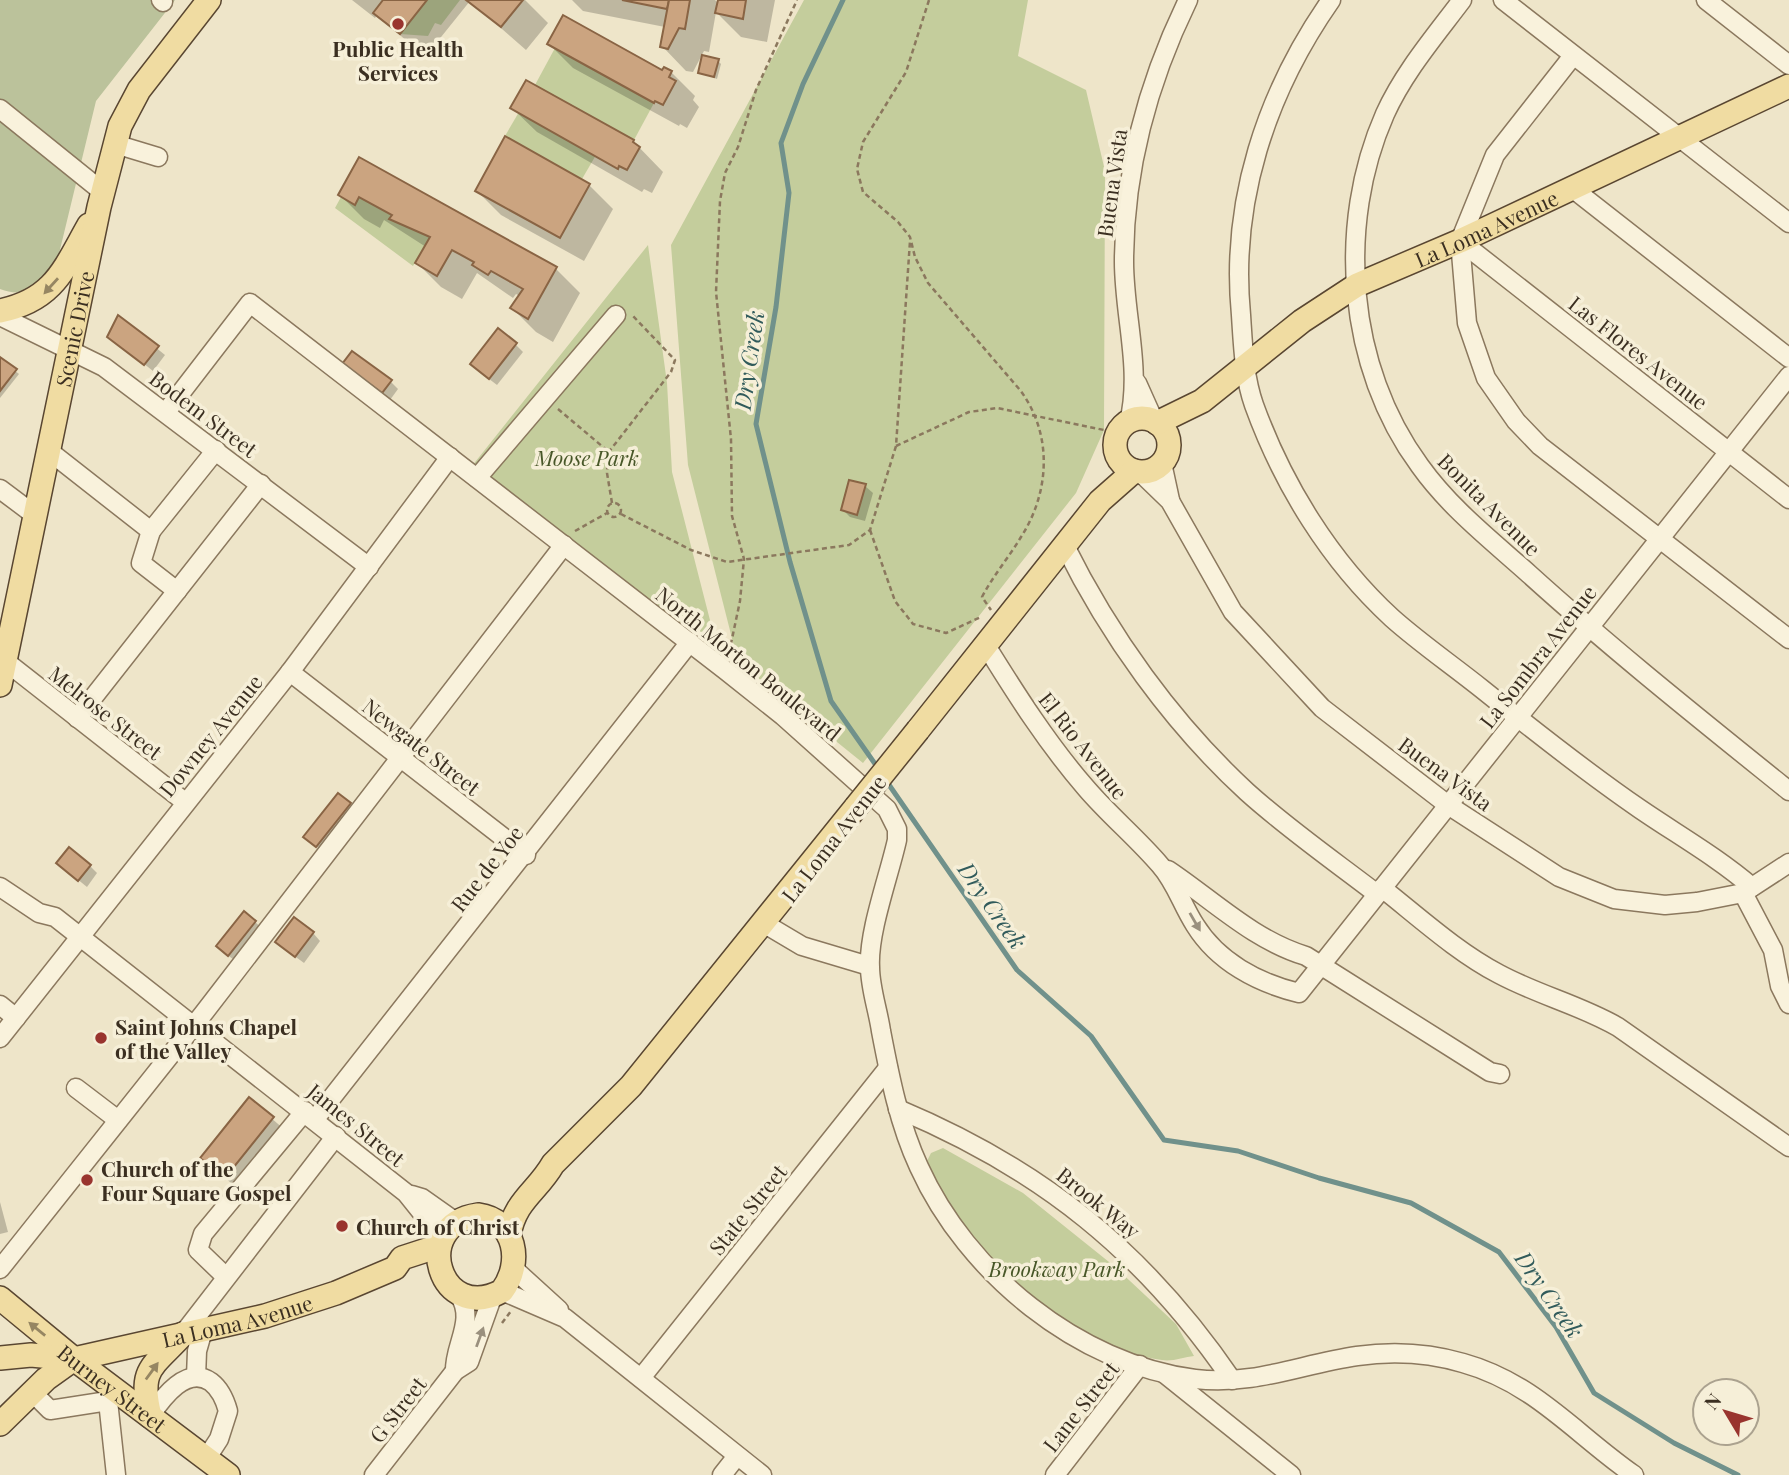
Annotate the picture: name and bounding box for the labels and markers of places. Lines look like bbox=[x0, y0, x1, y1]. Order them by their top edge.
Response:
marker: Public Health Services bbox=[390, 16, 406, 32]
place label: Public Health Services bbox=[332, 34, 464, 86]
place label: Saint Johns Chapel of the Valley bbox=[115, 1012, 298, 1064]
marker: Saint Johns Chapel of the Valley bbox=[93, 1030, 109, 1046]
place label: Church of the Four Square Gospel bbox=[101, 1154, 292, 1206]
marker: Church of the Four Square Gospel bbox=[79, 1172, 95, 1188]
place label: Church of Christ bbox=[356, 1212, 520, 1240]
marker: Church of Christ bbox=[334, 1218, 350, 1234]

